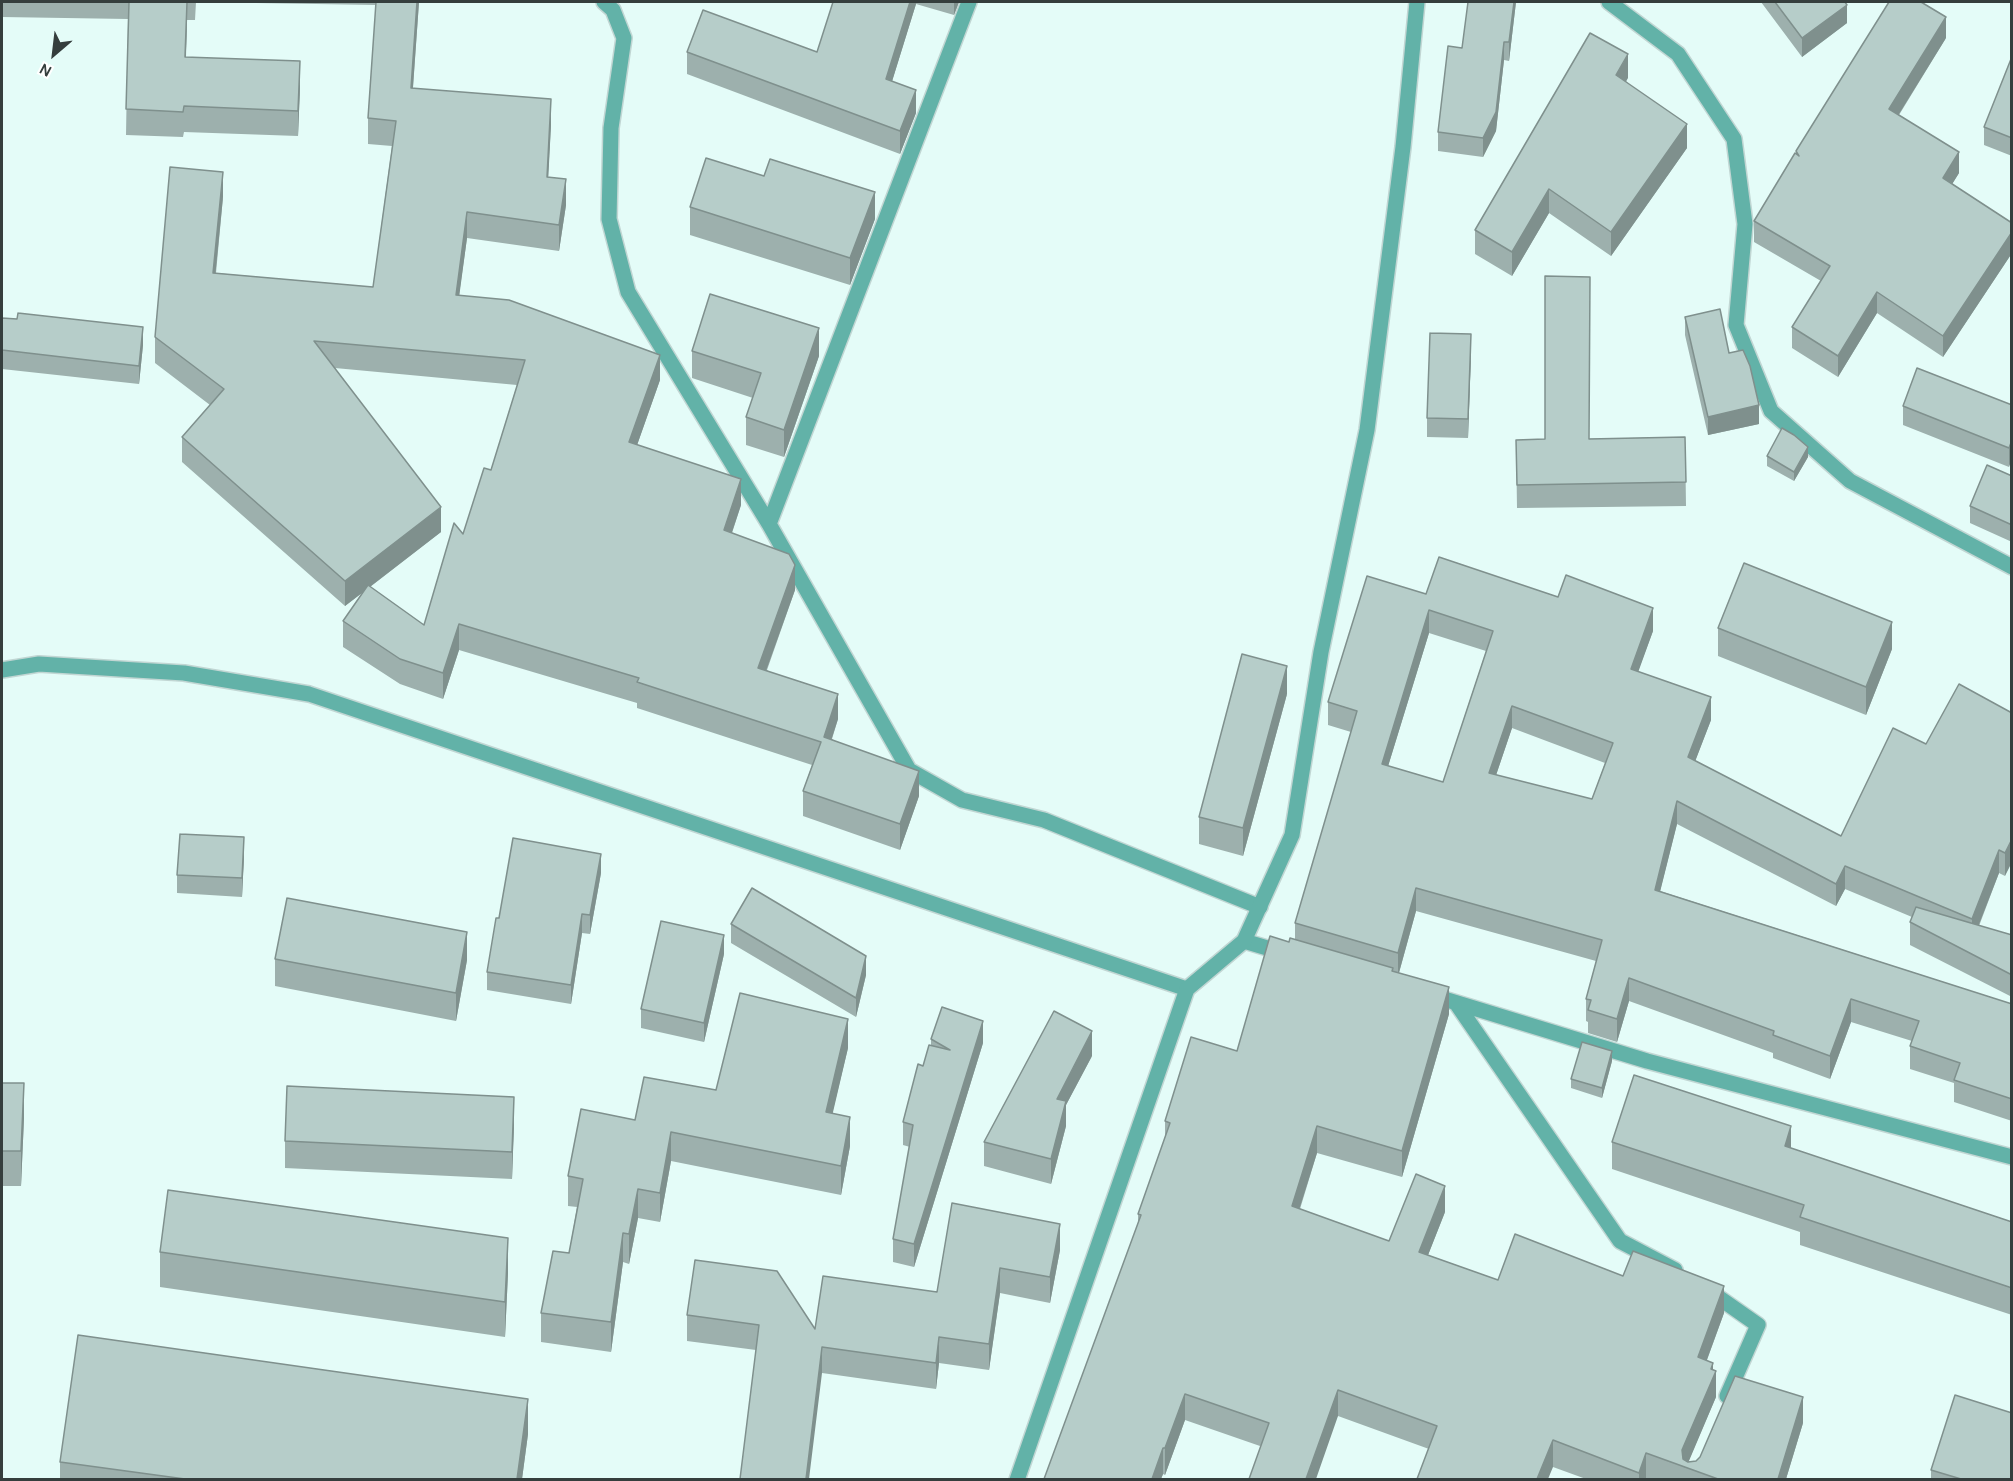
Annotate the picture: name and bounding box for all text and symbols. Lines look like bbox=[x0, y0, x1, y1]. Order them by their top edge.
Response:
north arrow bbox=[24, 24, 84, 84]
text: N bbox=[36, 59, 55, 81]

